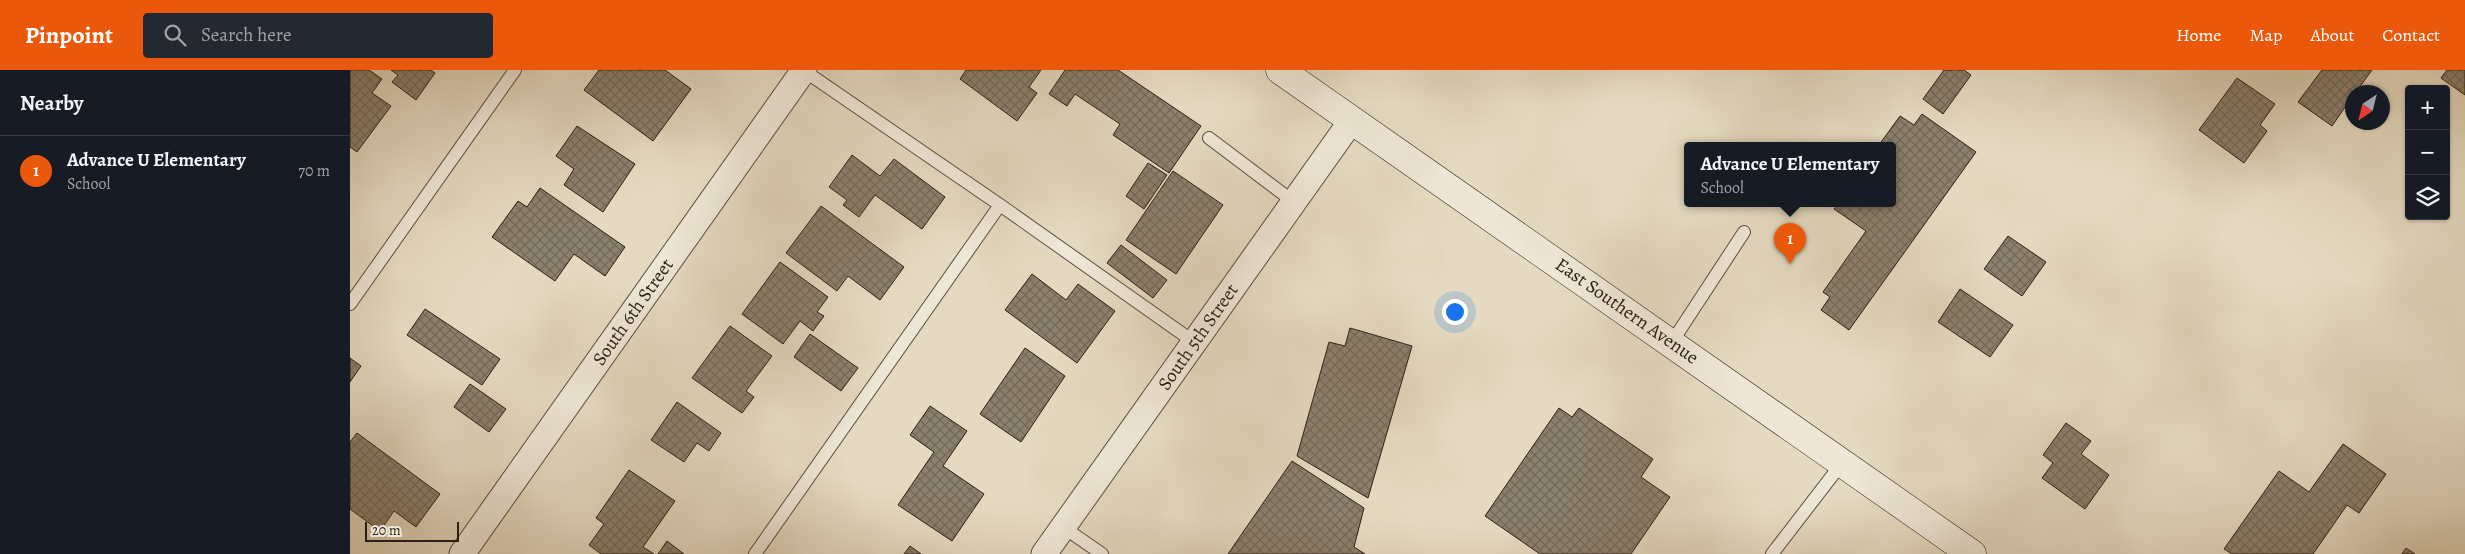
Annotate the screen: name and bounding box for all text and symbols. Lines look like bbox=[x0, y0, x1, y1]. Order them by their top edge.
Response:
search box bbox=[143, 13, 493, 58]
text: Pinpoint bbox=[25, 19, 113, 51]
icon: search bbox=[161, 21, 189, 49]
text: Search here bbox=[201, 22, 291, 48]
text: Home bbox=[2176, 23, 2221, 47]
text: Map bbox=[2249, 23, 2282, 47]
text: About bbox=[2310, 23, 2354, 47]
text: Contact bbox=[2382, 23, 2440, 47]
north arrow bbox=[2345, 85, 2390, 130]
map controls bbox=[2405, 85, 2450, 220]
button: + bbox=[2405, 85, 2450, 130]
text: Nearby bbox=[20, 89, 83, 117]
button: − bbox=[2405, 130, 2450, 175]
popup bbox=[1684, 142, 1896, 207]
text: Advance U Elementary bbox=[67, 147, 246, 173]
text: Advance U Elementary bbox=[1701, 151, 1879, 177]
text: 1 bbox=[33, 160, 39, 182]
text: 70 m bbox=[298, 160, 330, 182]
text: School bbox=[67, 173, 110, 195]
button: layers bbox=[2405, 175, 2450, 220]
text: School bbox=[1701, 177, 1744, 199]
pin: 1 bbox=[1774, 223, 1806, 264]
street label: East Southern Avenue bbox=[1550, 252, 1704, 370]
street label: South 6th Street bbox=[586, 253, 680, 371]
street label: South 5th Street bbox=[1152, 278, 1244, 396]
your location bbox=[1442, 299, 1468, 325]
scale bar bbox=[365, 519, 459, 542]
text: 20 m bbox=[372, 521, 401, 540]

